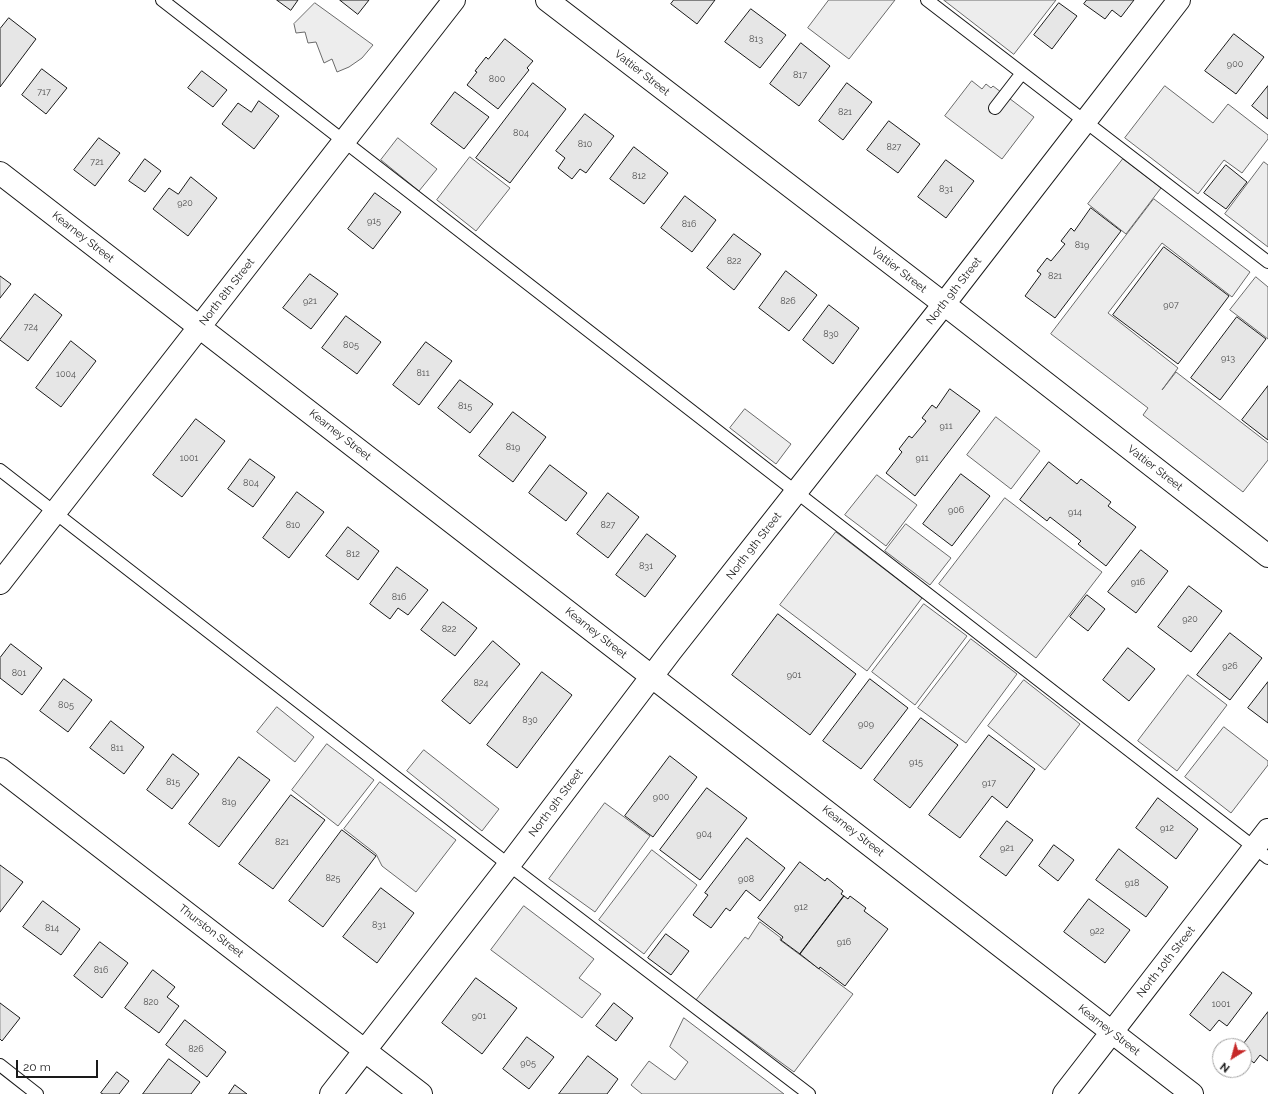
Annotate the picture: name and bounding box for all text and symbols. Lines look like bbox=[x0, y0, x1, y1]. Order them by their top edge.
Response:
house number: 813 bbox=[749, 34, 763, 44]
street label: Vattier Street bbox=[612, 47, 672, 99]
house number: 900 bbox=[1227, 59, 1243, 69]
house number: 817 bbox=[793, 70, 807, 80]
house number: 800 bbox=[489, 74, 505, 84]
house number: 717 bbox=[37, 87, 51, 97]
house number: 821 bbox=[838, 107, 852, 117]
house number: 804 bbox=[513, 128, 529, 138]
house number: 810 bbox=[578, 139, 592, 149]
house number: 827 bbox=[887, 142, 901, 152]
house number: 721 bbox=[90, 157, 104, 167]
house number: 812 bbox=[632, 171, 646, 181]
house number: 831 bbox=[939, 184, 953, 194]
house number: 920 bbox=[177, 198, 193, 208]
street label: Kearney Street bbox=[49, 209, 117, 265]
house number: 915 bbox=[367, 216, 381, 226]
house number: 816 bbox=[682, 219, 696, 229]
house number: 819 bbox=[1075, 240, 1089, 250]
street label: Vattier Street bbox=[869, 244, 929, 296]
street label: North 9th Street bbox=[924, 255, 984, 327]
street label: North 8th Street bbox=[197, 256, 257, 328]
house number: 822 bbox=[727, 256, 741, 266]
house number: 821 bbox=[1048, 271, 1062, 281]
house number: 921 bbox=[303, 296, 317, 306]
house number: 826 bbox=[780, 296, 796, 306]
house number: 907 bbox=[1163, 300, 1179, 310]
house number: 724 bbox=[24, 322, 38, 332]
house number: 830 bbox=[823, 329, 839, 339]
house number: 805 bbox=[343, 340, 359, 350]
house number: 913 bbox=[1221, 353, 1235, 363]
house number: 811 bbox=[416, 368, 430, 378]
house number: 1004 bbox=[56, 369, 76, 379]
house number: 815 bbox=[458, 401, 472, 411]
street label: Kearney Street bbox=[306, 407, 374, 463]
house number: 911 bbox=[940, 421, 952, 431]
house number: 819 bbox=[506, 442, 520, 452]
street label: Vattier Street bbox=[1125, 442, 1185, 494]
house number: 1001 bbox=[180, 453, 198, 463]
house number: 911 bbox=[916, 453, 928, 463]
house number: 804 bbox=[243, 478, 259, 488]
house number: 906 bbox=[948, 505, 964, 515]
house number: 914 bbox=[1068, 507, 1082, 517]
street label: North 9th Street bbox=[724, 510, 784, 582]
house number: 810 bbox=[286, 520, 300, 530]
house number: 827 bbox=[601, 520, 615, 530]
house number: 812 bbox=[346, 549, 360, 559]
house number: 831 bbox=[639, 561, 653, 571]
house number: 916 bbox=[1131, 577, 1145, 587]
house number: 816 bbox=[392, 592, 406, 602]
street label: Kearney Street bbox=[562, 605, 630, 661]
house number: 920 bbox=[1182, 614, 1198, 624]
house number: 822 bbox=[442, 624, 456, 634]
house number: 926 bbox=[1222, 661, 1238, 671]
house number: 801 bbox=[12, 668, 26, 678]
house number: 901 bbox=[787, 670, 801, 680]
house number: 824 bbox=[474, 678, 488, 688]
house number: 805 bbox=[58, 700, 74, 710]
house number: 830 bbox=[522, 715, 538, 725]
house number: 909 bbox=[858, 719, 874, 729]
house number: 811 bbox=[110, 743, 124, 753]
house number: 915 bbox=[909, 757, 923, 767]
street label: North 9th Street bbox=[526, 766, 586, 840]
house number: 815 bbox=[166, 777, 180, 787]
house number: 917 bbox=[982, 778, 996, 788]
house number: 900 bbox=[653, 792, 669, 802]
house number: 819 bbox=[222, 797, 236, 807]
street label: Kearney Street bbox=[819, 803, 887, 859]
house number: 912 bbox=[1160, 823, 1174, 833]
house number: 904 bbox=[696, 829, 712, 839]
house number: 821 bbox=[275, 837, 289, 847]
house number: 921 bbox=[1000, 843, 1014, 853]
house number: 825 bbox=[326, 873, 340, 883]
house number: 908 bbox=[738, 874, 754, 884]
house number: 918 bbox=[1125, 878, 1139, 888]
street label: Thurston Street bbox=[176, 902, 246, 960]
house number: 912 bbox=[794, 902, 808, 912]
house number: 831 bbox=[372, 920, 386, 930]
house number: 814 bbox=[45, 923, 59, 933]
street label: North 10th Street bbox=[1134, 924, 1198, 1000]
house number: 922 bbox=[1090, 926, 1104, 936]
house number: 916 bbox=[837, 937, 851, 947]
house number: 816 bbox=[94, 965, 108, 975]
house number: 820 bbox=[143, 997, 159, 1007]
house number: 1001 bbox=[1212, 999, 1230, 1009]
street label: Kearney Street bbox=[1075, 1002, 1143, 1058]
house number: 901 bbox=[472, 1011, 486, 1021]
north arrow bbox=[1212, 1038, 1252, 1078]
house number: 826 bbox=[188, 1044, 204, 1054]
scale bar bbox=[18, 1052, 100, 1078]
house number: 905 bbox=[520, 1058, 536, 1068]
text: N bbox=[1218, 1059, 1232, 1075]
text: 20 m bbox=[23, 1060, 51, 1074]

